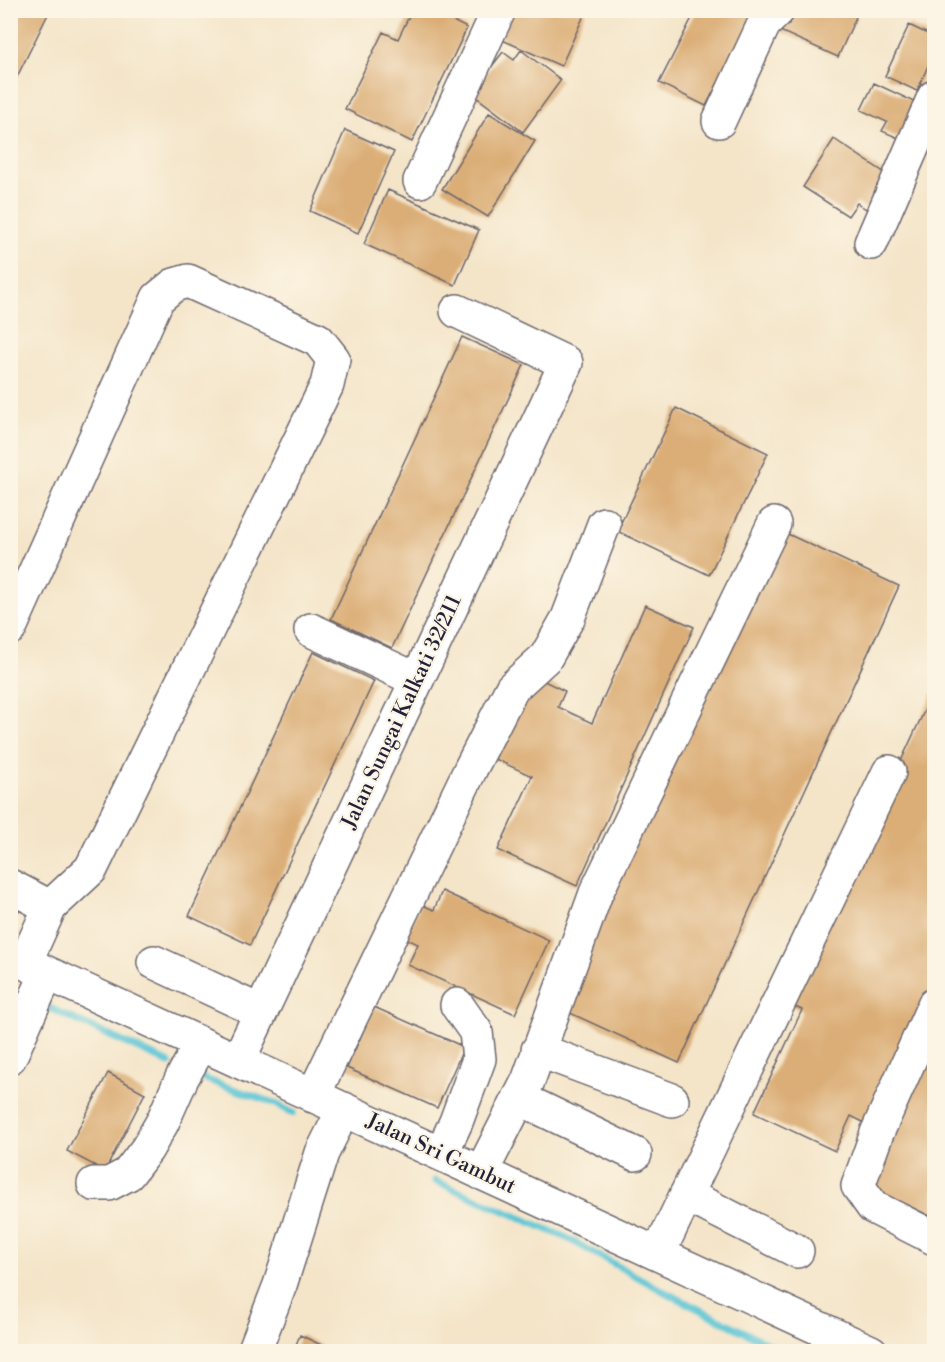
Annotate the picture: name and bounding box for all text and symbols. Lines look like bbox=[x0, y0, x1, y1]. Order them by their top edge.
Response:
street label: Jalan Sungai Kalkati 32/211 bbox=[336, 591, 468, 834]
street label: Jalan Sri Gambut bbox=[361, 1108, 520, 1200]

